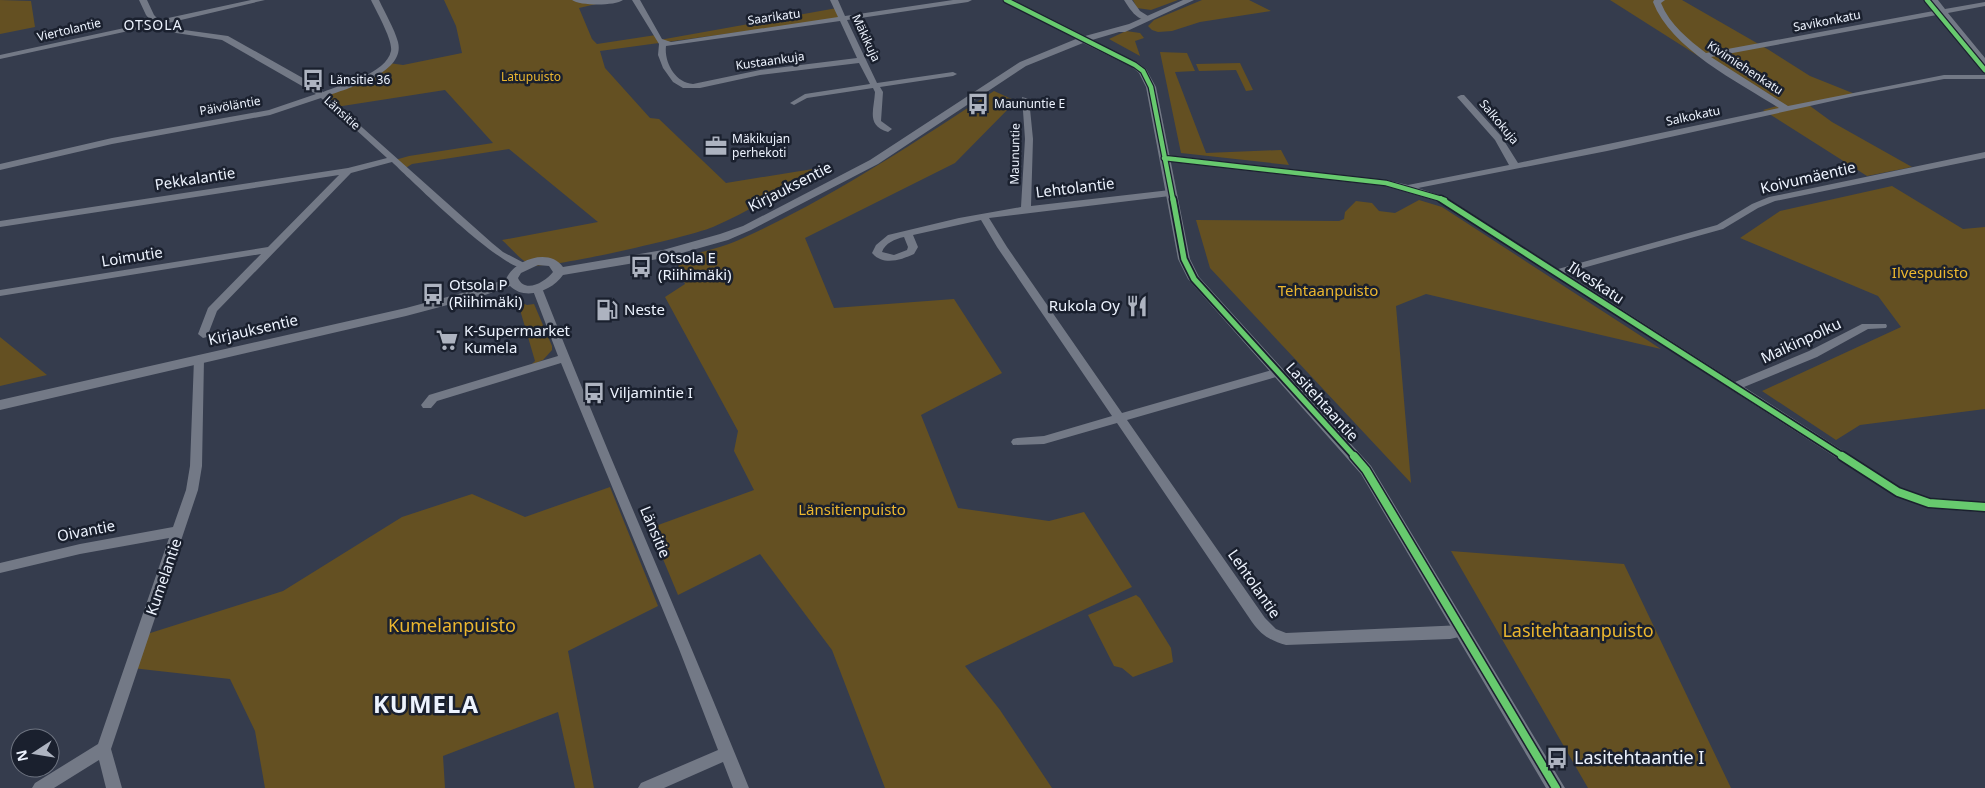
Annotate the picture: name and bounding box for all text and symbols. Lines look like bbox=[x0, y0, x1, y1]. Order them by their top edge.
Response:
street label: Saarikatu bbox=[747, 4, 801, 29]
street label: Savikonkatu bbox=[1792, 6, 1862, 35]
street label: Mäkikuja bbox=[848, 11, 885, 64]
street label: Viertolantie bbox=[35, 14, 103, 45]
district label: OTSOLA bbox=[123, 15, 183, 34]
street label: Kivimiehenkatu bbox=[1704, 37, 1787, 98]
street label: Kustaankuja bbox=[734, 47, 806, 74]
bus stop icon: Länsitie 36 bbox=[300, 67, 326, 93]
park label: Latupuisto bbox=[501, 68, 561, 85]
place label: Länsitie 36 bbox=[330, 71, 390, 88]
bus stop icon: Maununtie E bbox=[965, 91, 991, 117]
street label: Päivöläntie bbox=[198, 92, 262, 119]
street label: Länsitie bbox=[320, 92, 364, 134]
place label: Maununtie E bbox=[994, 95, 1065, 112]
street label: Salkokuja bbox=[1476, 96, 1523, 148]
street label: Salkokatu bbox=[1664, 101, 1722, 130]
street label: Maununtie bbox=[1005, 123, 1024, 185]
place label: Mäkikujan perhekoti bbox=[732, 130, 790, 161]
office icon: Mäkikujan perhekoti bbox=[703, 133, 729, 159]
street label: Kirjauksentie bbox=[744, 156, 835, 216]
street label: Koivumäentie bbox=[1758, 156, 1857, 198]
street label: Pekkalantie bbox=[153, 162, 237, 194]
street label: Lehtolantie bbox=[1034, 172, 1115, 202]
street label: Loimutie bbox=[100, 241, 164, 271]
place label: Otsola E (Riihimäki) bbox=[658, 247, 732, 284]
bus stop icon: Otsola E (Riihimäki) bbox=[628, 254, 654, 280]
street label: Ilveskatu bbox=[1565, 257, 1629, 308]
park label: Ilvespuisto bbox=[1892, 262, 1968, 282]
place label: Otsola P (Riihimäki) bbox=[449, 274, 523, 311]
park label: Tehtaanpuisto bbox=[1278, 280, 1378, 300]
bus stop icon: Otsola P (Riihimäki) bbox=[420, 281, 446, 307]
restaurant icon: Rukola Oy bbox=[1124, 293, 1150, 319]
place label: Rukola Oy bbox=[1049, 295, 1120, 315]
fuel station icon: Neste bbox=[594, 297, 620, 323]
place label: Neste bbox=[624, 299, 665, 319]
street label: Kirjauksentie bbox=[206, 309, 300, 349]
street label: Maikinpolku bbox=[1757, 313, 1844, 367]
place label: K-Supermarket Kumela bbox=[464, 320, 571, 357]
supermarket icon: K-Supermarket Kumela bbox=[434, 327, 460, 353]
street label: Lasitehtaantie bbox=[1282, 358, 1364, 445]
bus stop icon: Viljamintie I bbox=[581, 380, 607, 406]
place label: Viljamintie I bbox=[610, 382, 693, 402]
park label: Länsitienpuisto bbox=[798, 499, 906, 519]
street label: Länsitie bbox=[636, 503, 676, 561]
street label: Oivantie bbox=[55, 515, 116, 545]
street label: Kumelantie bbox=[141, 535, 186, 618]
street label: Lehtolantie bbox=[1224, 545, 1286, 622]
park label: Kumelanpuisto bbox=[388, 613, 516, 637]
park label: Lasitehtaanpuisto bbox=[1502, 618, 1654, 642]
district label: KUMELA bbox=[373, 687, 479, 720]
north arrow bbox=[10, 728, 60, 778]
bus stop icon: Lasitehtaantie I bbox=[1544, 745, 1570, 771]
place label: Lasitehtaantie I bbox=[1574, 745, 1704, 769]
text: N bbox=[11, 748, 32, 763]

